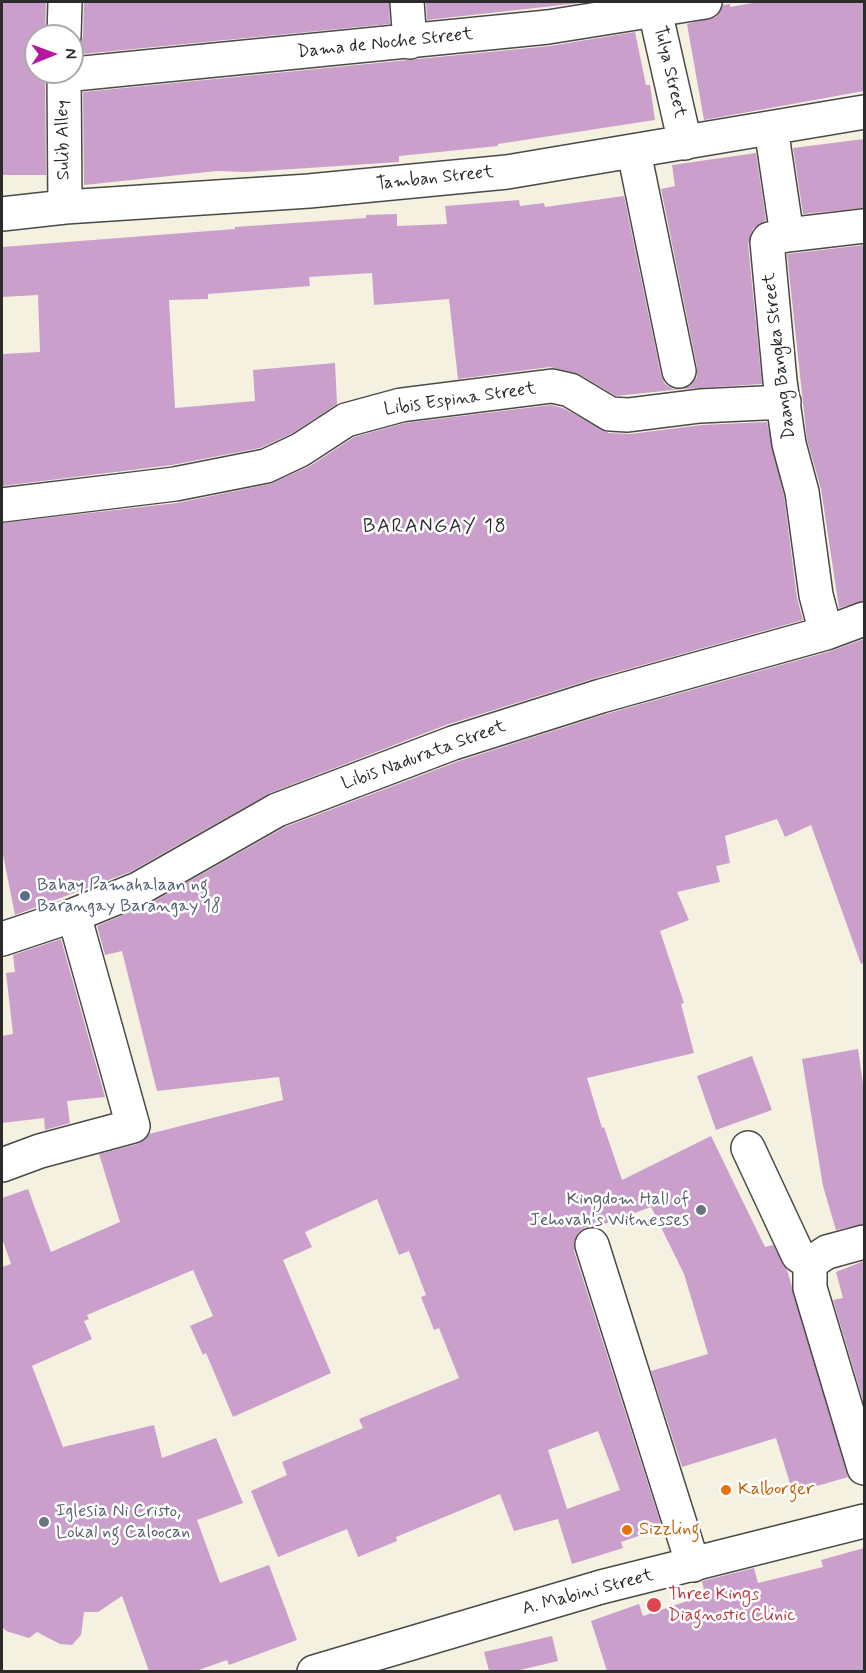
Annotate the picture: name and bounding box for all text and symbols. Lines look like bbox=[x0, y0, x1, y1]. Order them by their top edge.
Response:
north arrow bbox=[24, 24, 84, 84]
street label: Dama de Noche Street bbox=[296, 24, 474, 64]
street label: Tulya Street bbox=[648, 24, 690, 120]
text: N bbox=[60, 48, 81, 59]
street label: Sulib Alley bbox=[53, 100, 75, 180]
street label: Tamban Street bbox=[375, 162, 495, 196]
street label: Daang Bangka Street bbox=[759, 271, 801, 441]
street label: Libis Espina Street bbox=[383, 379, 537, 421]
district label: BARANGAY 18 bbox=[365, 516, 505, 540]
street label: Libis Nadurata Street bbox=[339, 716, 509, 796]
place label: Bahay Pamahalaan ng Barangay Barangay 18 bbox=[37, 875, 221, 918]
marker: Bahay Pamahalaan ng Barangay Barangay 18 bbox=[18, 889, 32, 903]
place label: Kingdom Hall of Jehovah's Witnesses bbox=[529, 1189, 689, 1232]
marker: Kingdom Hall of Jehovah's Witnesses bbox=[694, 1203, 708, 1217]
place label: Kalborger bbox=[738, 1479, 814, 1501]
marker: Kalborger bbox=[719, 1483, 733, 1497]
place label: Iglesia Ni Cristo, Lokal ng Caloocan bbox=[56, 1501, 190, 1544]
marker: Iglesia Ni Cristo, Lokal ng Caloocan bbox=[37, 1515, 51, 1529]
place label: Sizzling bbox=[639, 1519, 700, 1541]
marker: Sizzling bbox=[620, 1523, 634, 1537]
street label: A. Mabini Street bbox=[520, 1565, 656, 1621]
place label: Three Kings Diagnostic Clinic bbox=[668, 1584, 796, 1626]
marker: Three Kings Diagnostic Clinic bbox=[645, 1596, 663, 1614]

